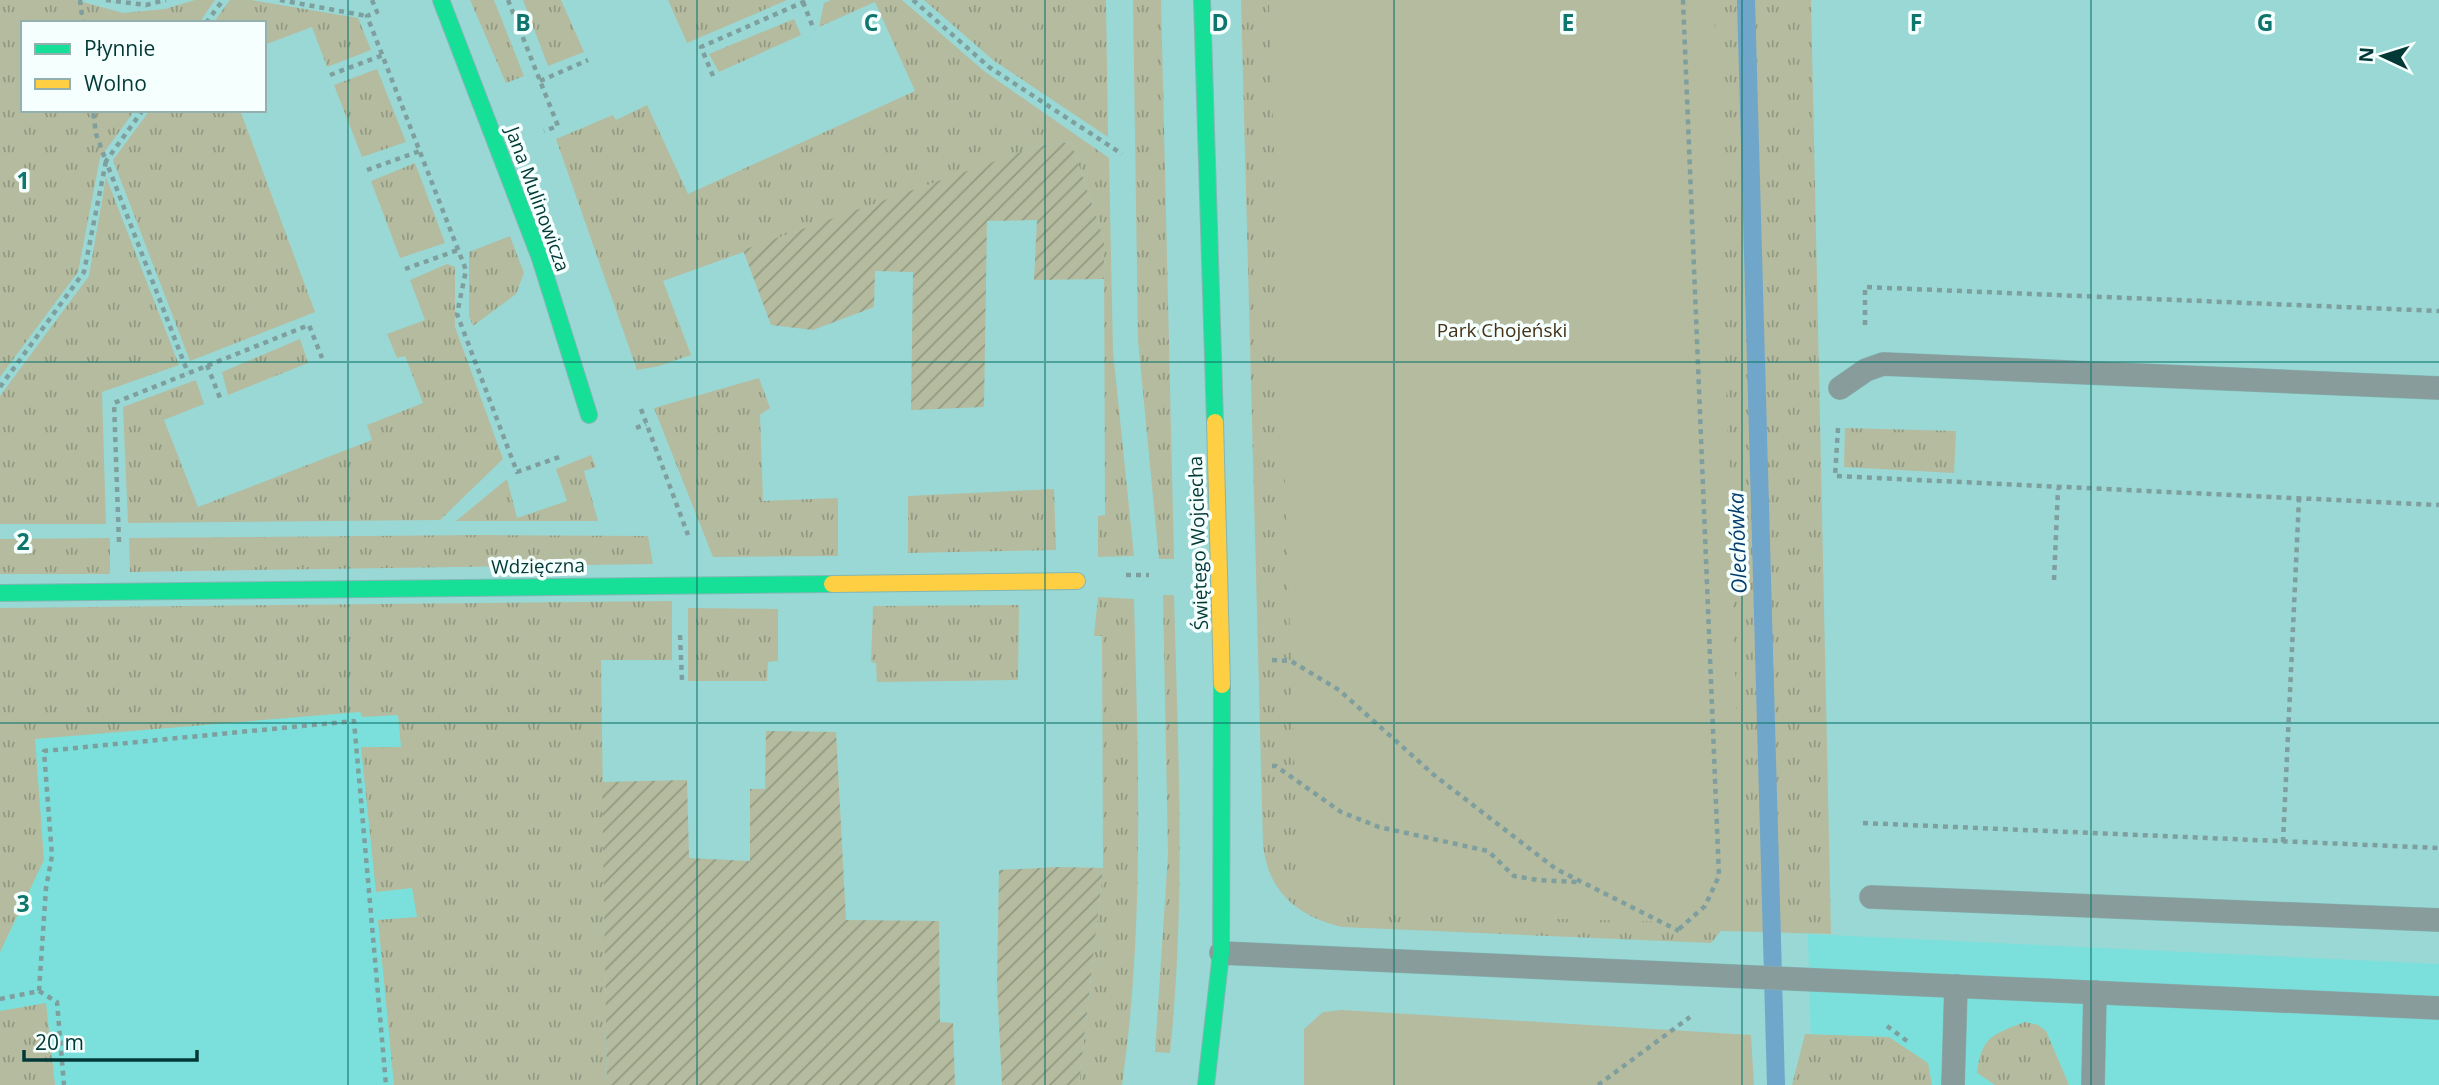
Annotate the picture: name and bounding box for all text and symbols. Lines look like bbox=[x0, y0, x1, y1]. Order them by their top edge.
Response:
text: B bbox=[515, 6, 531, 38]
text: C bbox=[864, 6, 878, 38]
text: D bbox=[1211, 6, 1229, 38]
text: E bbox=[1562, 6, 1574, 38]
text: F bbox=[1910, 6, 1922, 38]
text: G bbox=[2257, 6, 2273, 38]
legend bbox=[21, 21, 266, 112]
north arrow bbox=[2348, 21, 2418, 91]
text: Płynnie bbox=[84, 34, 155, 62]
text: N bbox=[2353, 46, 2380, 63]
text: Wolno bbox=[84, 69, 147, 97]
street label: Jana Mulinowicza bbox=[499, 121, 576, 275]
text: 1 bbox=[16, 164, 30, 196]
park label: Park Chojeński bbox=[1437, 317, 1567, 343]
street label: Świętego Wojciecha bbox=[1182, 455, 1214, 631]
water label: Olechówka bbox=[1721, 492, 1753, 594]
text: 2 bbox=[16, 525, 30, 557]
street label: Wdzięczna bbox=[491, 552, 585, 580]
text: 3 bbox=[16, 887, 30, 919]
scale bar bbox=[24, 1018, 198, 1062]
text: 20 m bbox=[35, 1028, 84, 1056]

